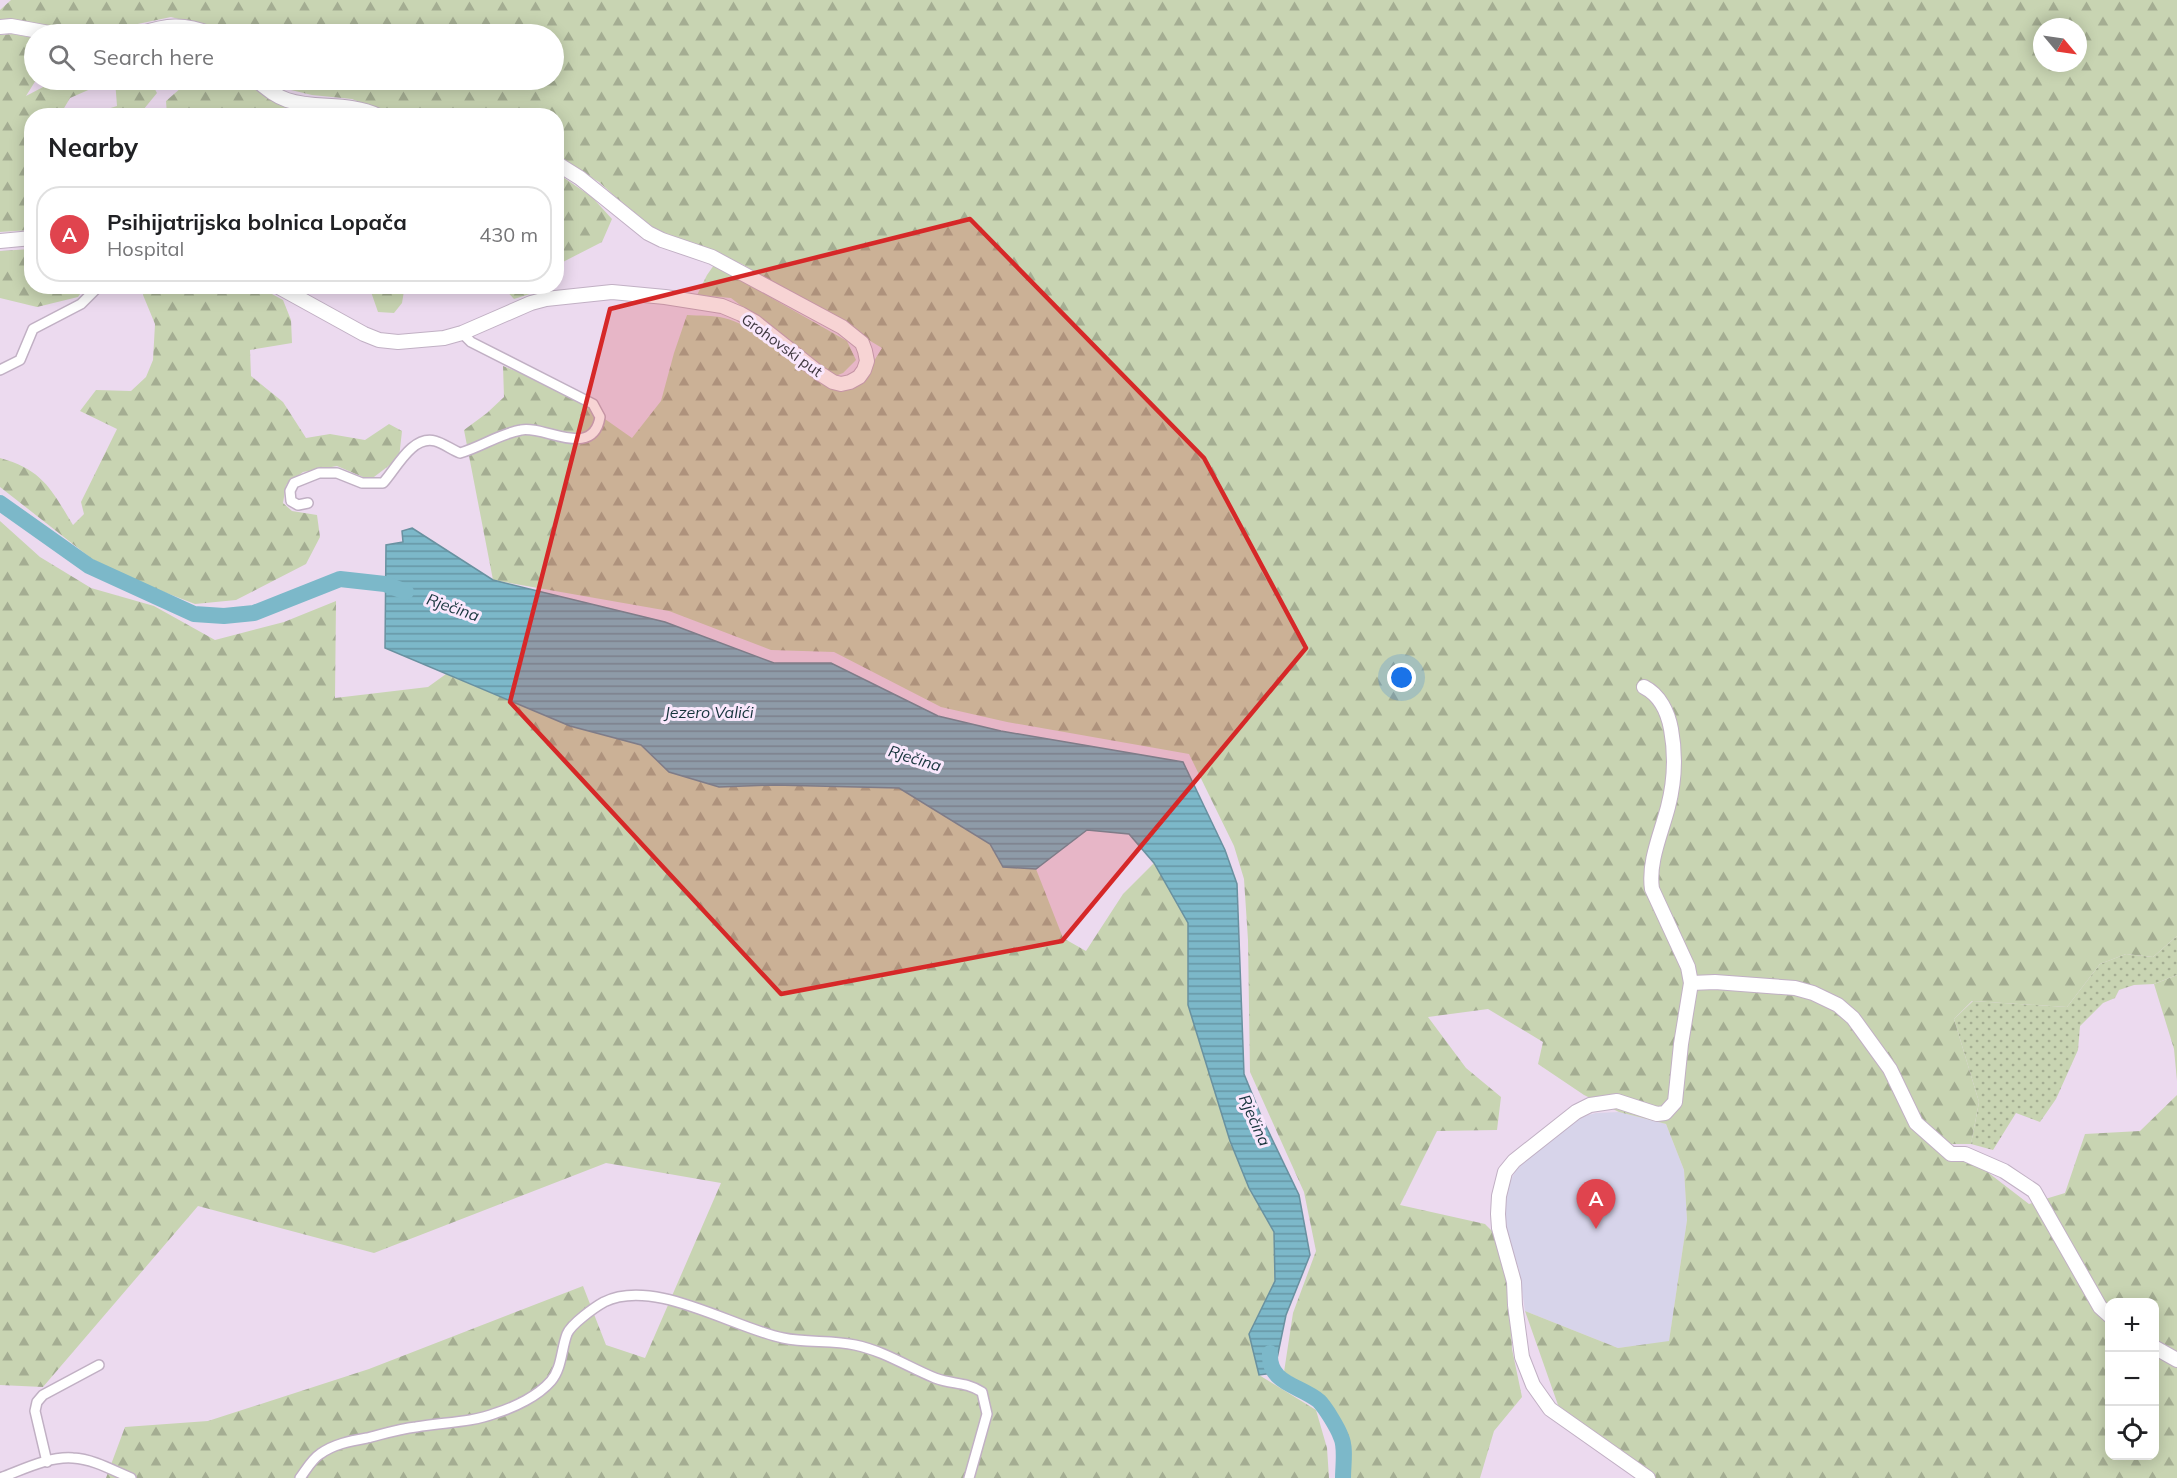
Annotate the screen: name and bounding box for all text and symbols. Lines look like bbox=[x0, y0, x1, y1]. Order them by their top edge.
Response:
north arrow bbox=[2033, 18, 2087, 72]
search box bbox=[24, 24, 564, 90]
icon: search bbox=[45, 41, 78, 74]
text: Search here bbox=[93, 43, 214, 71]
text: Nearby bbox=[48, 131, 138, 164]
text: Psihijatrijska bolnica Lopača bbox=[107, 208, 407, 236]
text: A bbox=[62, 222, 77, 247]
text: 430 m bbox=[479, 222, 538, 247]
text: Hospital bbox=[107, 236, 184, 261]
street label: Grohovski put bbox=[738, 309, 826, 381]
water label: Rječina bbox=[424, 589, 482, 625]
your location bbox=[1387, 663, 1416, 692]
water label: Jezero Valići bbox=[663, 702, 754, 722]
water label: Rječina bbox=[886, 740, 944, 776]
water label: Rječina bbox=[1235, 1091, 1275, 1149]
pin: A bbox=[1576, 1180, 1616, 1229]
map controls bbox=[2105, 1298, 2159, 1460]
button: + bbox=[2105, 1298, 2159, 1352]
button: − bbox=[2105, 1352, 2159, 1406]
button: locate bbox=[2105, 1406, 2159, 1460]

